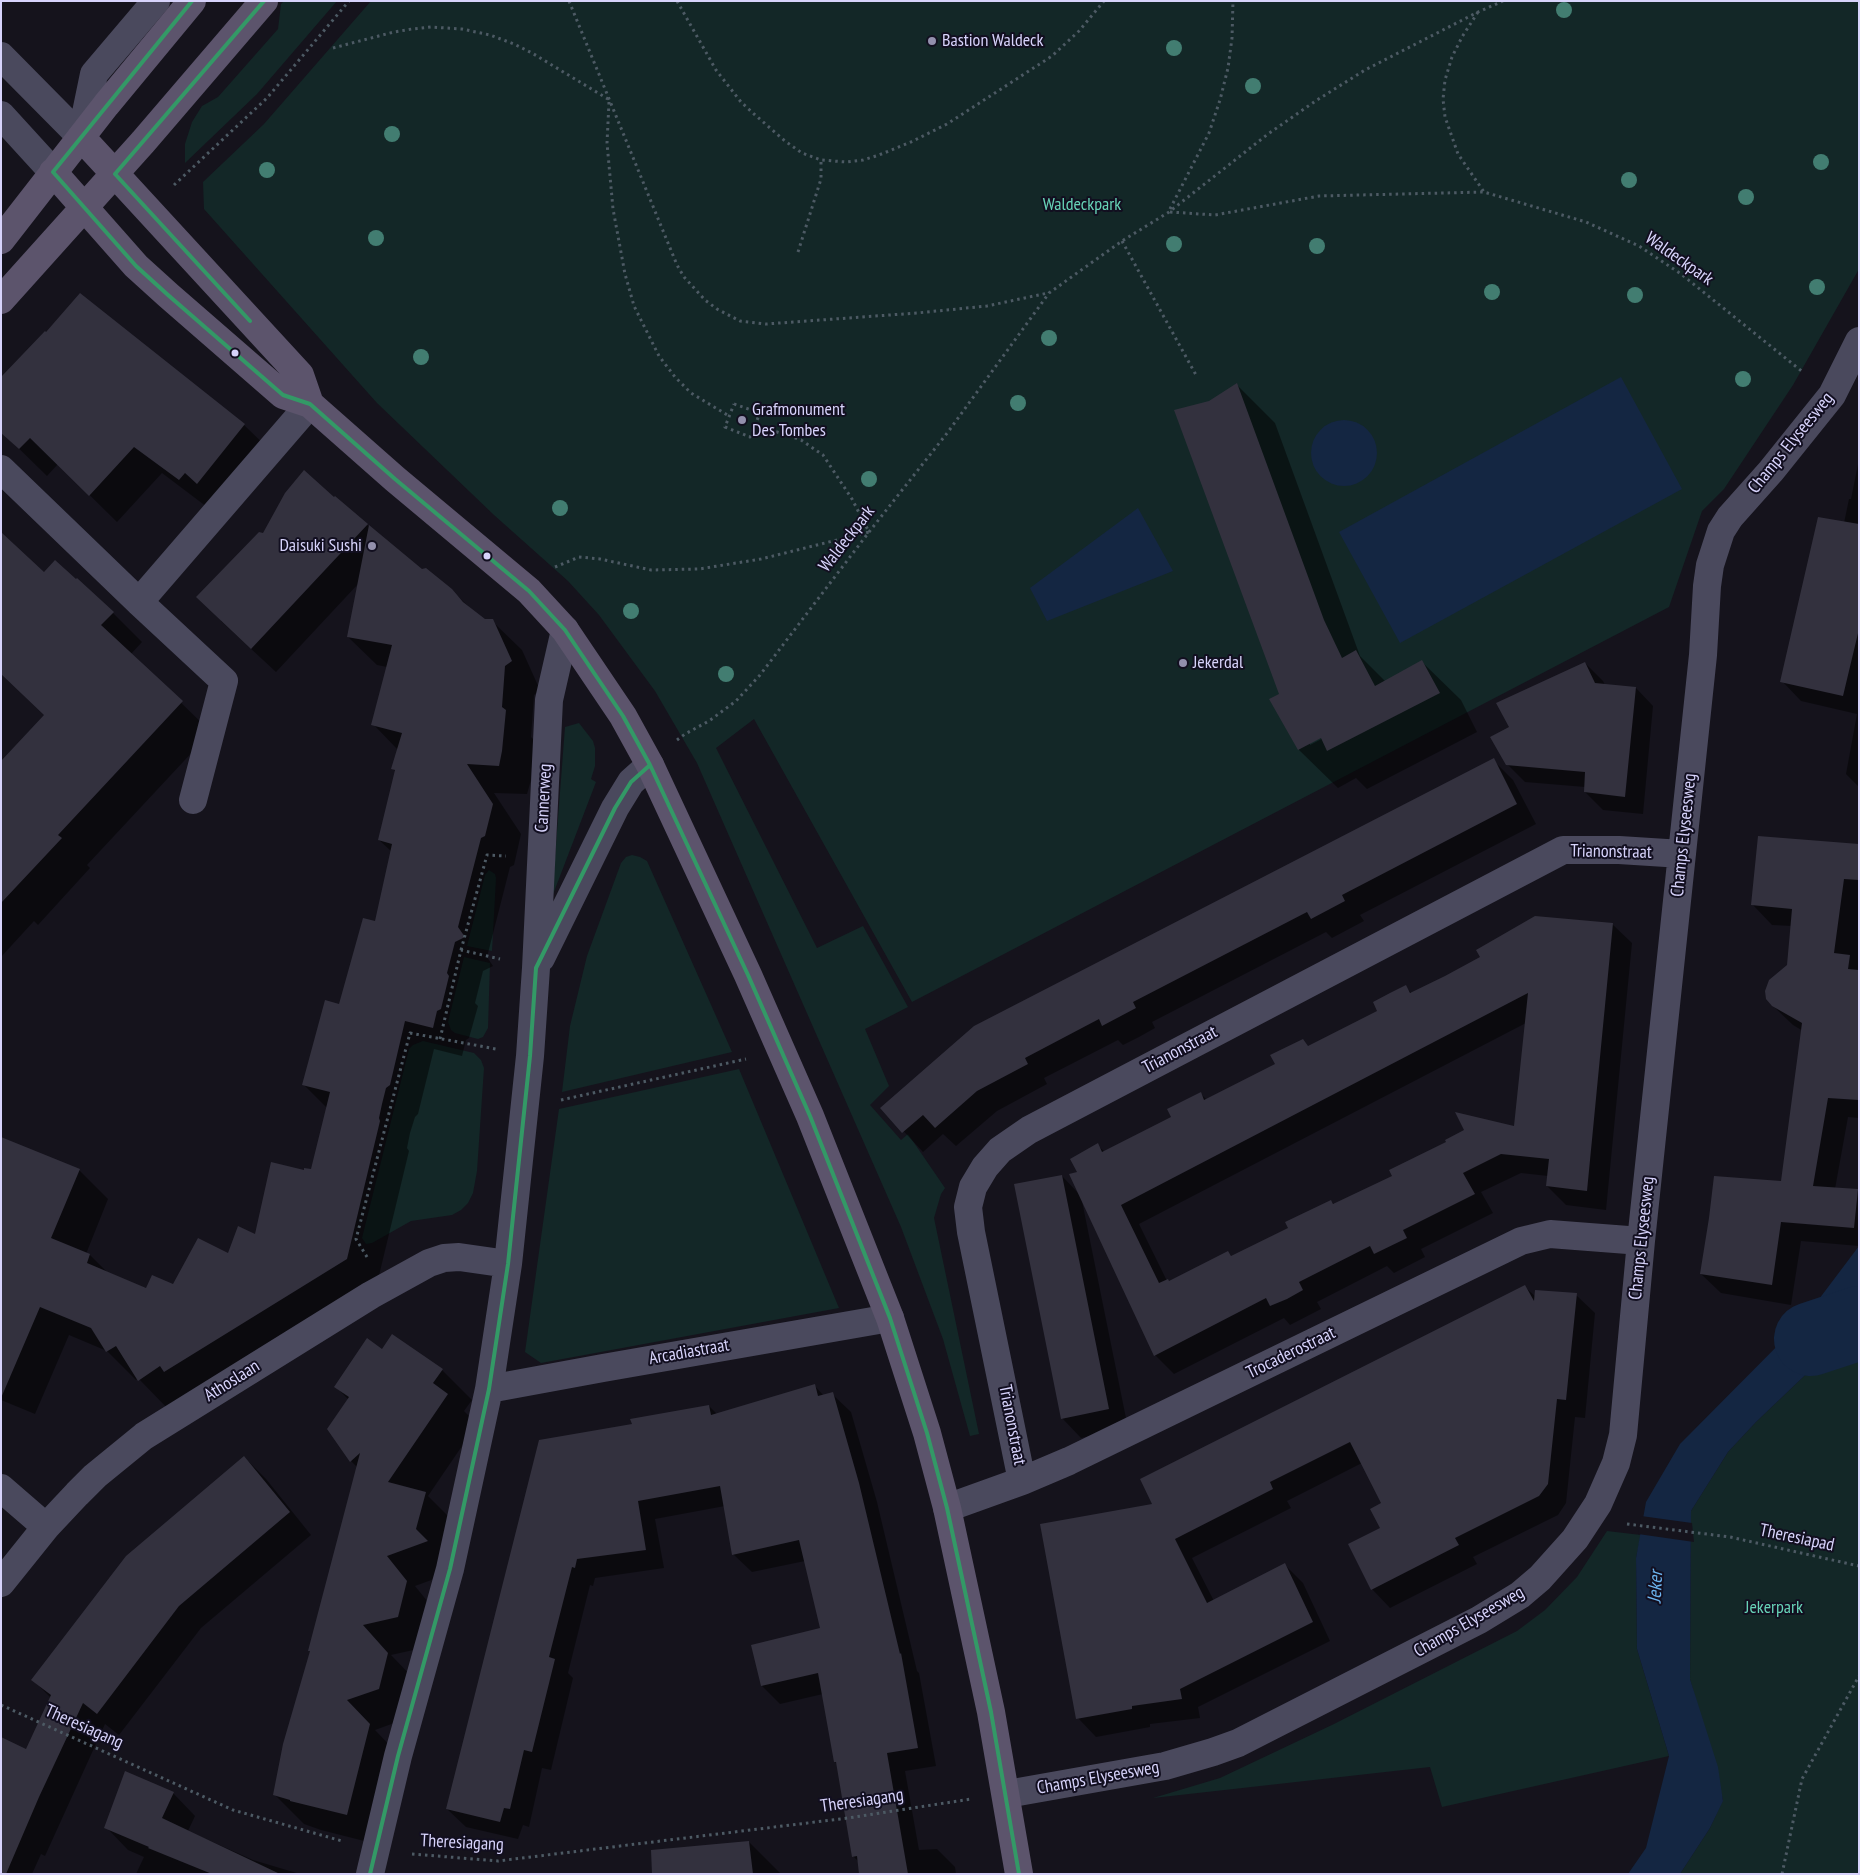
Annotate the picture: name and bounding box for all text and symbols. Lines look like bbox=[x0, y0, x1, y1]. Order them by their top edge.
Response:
place label: Bastion Waldeck bbox=[942, 30, 1043, 52]
marker: Bastion Waldeck bbox=[926, 35, 938, 47]
park label: Waldeckpark bbox=[1043, 194, 1121, 216]
street label: Waldeckpark bbox=[1641, 228, 1717, 290]
unlabelled marker bbox=[230, 348, 240, 358]
street label: Champs Elyseesweg bbox=[1744, 388, 1838, 498]
place label: Grafmonument Des Tombes bbox=[752, 399, 845, 442]
marker: Grafmonument Des Tombes bbox=[736, 414, 748, 426]
street label: Waldeckpark bbox=[814, 502, 880, 576]
place label: Daisuki Sushi bbox=[279, 535, 362, 557]
marker: Daisuki Sushi bbox=[366, 540, 378, 552]
unlabelled marker bbox=[482, 551, 492, 561]
place label: Jekerdal bbox=[1193, 652, 1243, 674]
marker: Jekerdal bbox=[1177, 657, 1189, 669]
street label: Cannerweg bbox=[531, 763, 557, 833]
street label: Champs Elyseesweg bbox=[1667, 772, 1701, 898]
street label: Trianonstraat bbox=[1570, 840, 1652, 864]
street label: Trianonstraat bbox=[1139, 1021, 1221, 1079]
street label: Champs Elyseesweg bbox=[1625, 1175, 1659, 1301]
street label: Trocaderostraat bbox=[1243, 1322, 1339, 1384]
street label: Arcadiastraat bbox=[647, 1334, 731, 1370]
street label: Athoslaan bbox=[200, 1356, 264, 1406]
street label: Trianonstraat bbox=[994, 1383, 1030, 1467]
street label: Theresiapad bbox=[1758, 1520, 1836, 1556]
water label: Jeker bbox=[1644, 1570, 1668, 1604]
street label: Champs Elyseesweg bbox=[1410, 1582, 1528, 1662]
park label: Jekerpark bbox=[1745, 1597, 1803, 1619]
street label: Theresiagang bbox=[41, 1700, 127, 1754]
street label: Champs Elyseesweg bbox=[1035, 1757, 1161, 1799]
street label: Theresiagang bbox=[819, 1784, 905, 1818]
street label: Theresiagang bbox=[420, 1830, 504, 1856]

